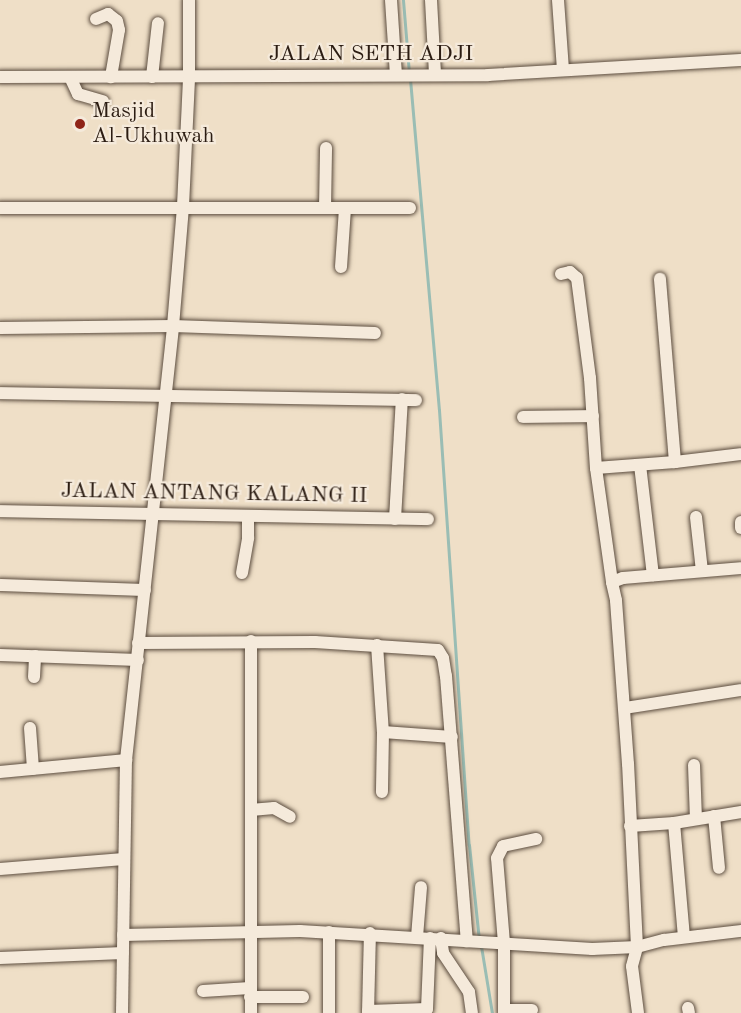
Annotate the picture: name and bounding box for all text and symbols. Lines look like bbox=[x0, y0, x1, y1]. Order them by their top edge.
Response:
street label: JALAN SETH ADJI bbox=[269, 42, 473, 68]
place label: Masjid Al-Ukhuwah bbox=[92, 98, 214, 150]
marker: Masjid Al-Ukhuwah bbox=[73, 117, 87, 131]
street label: JALAN ANTANG KALANG II bbox=[60, 478, 368, 510]

